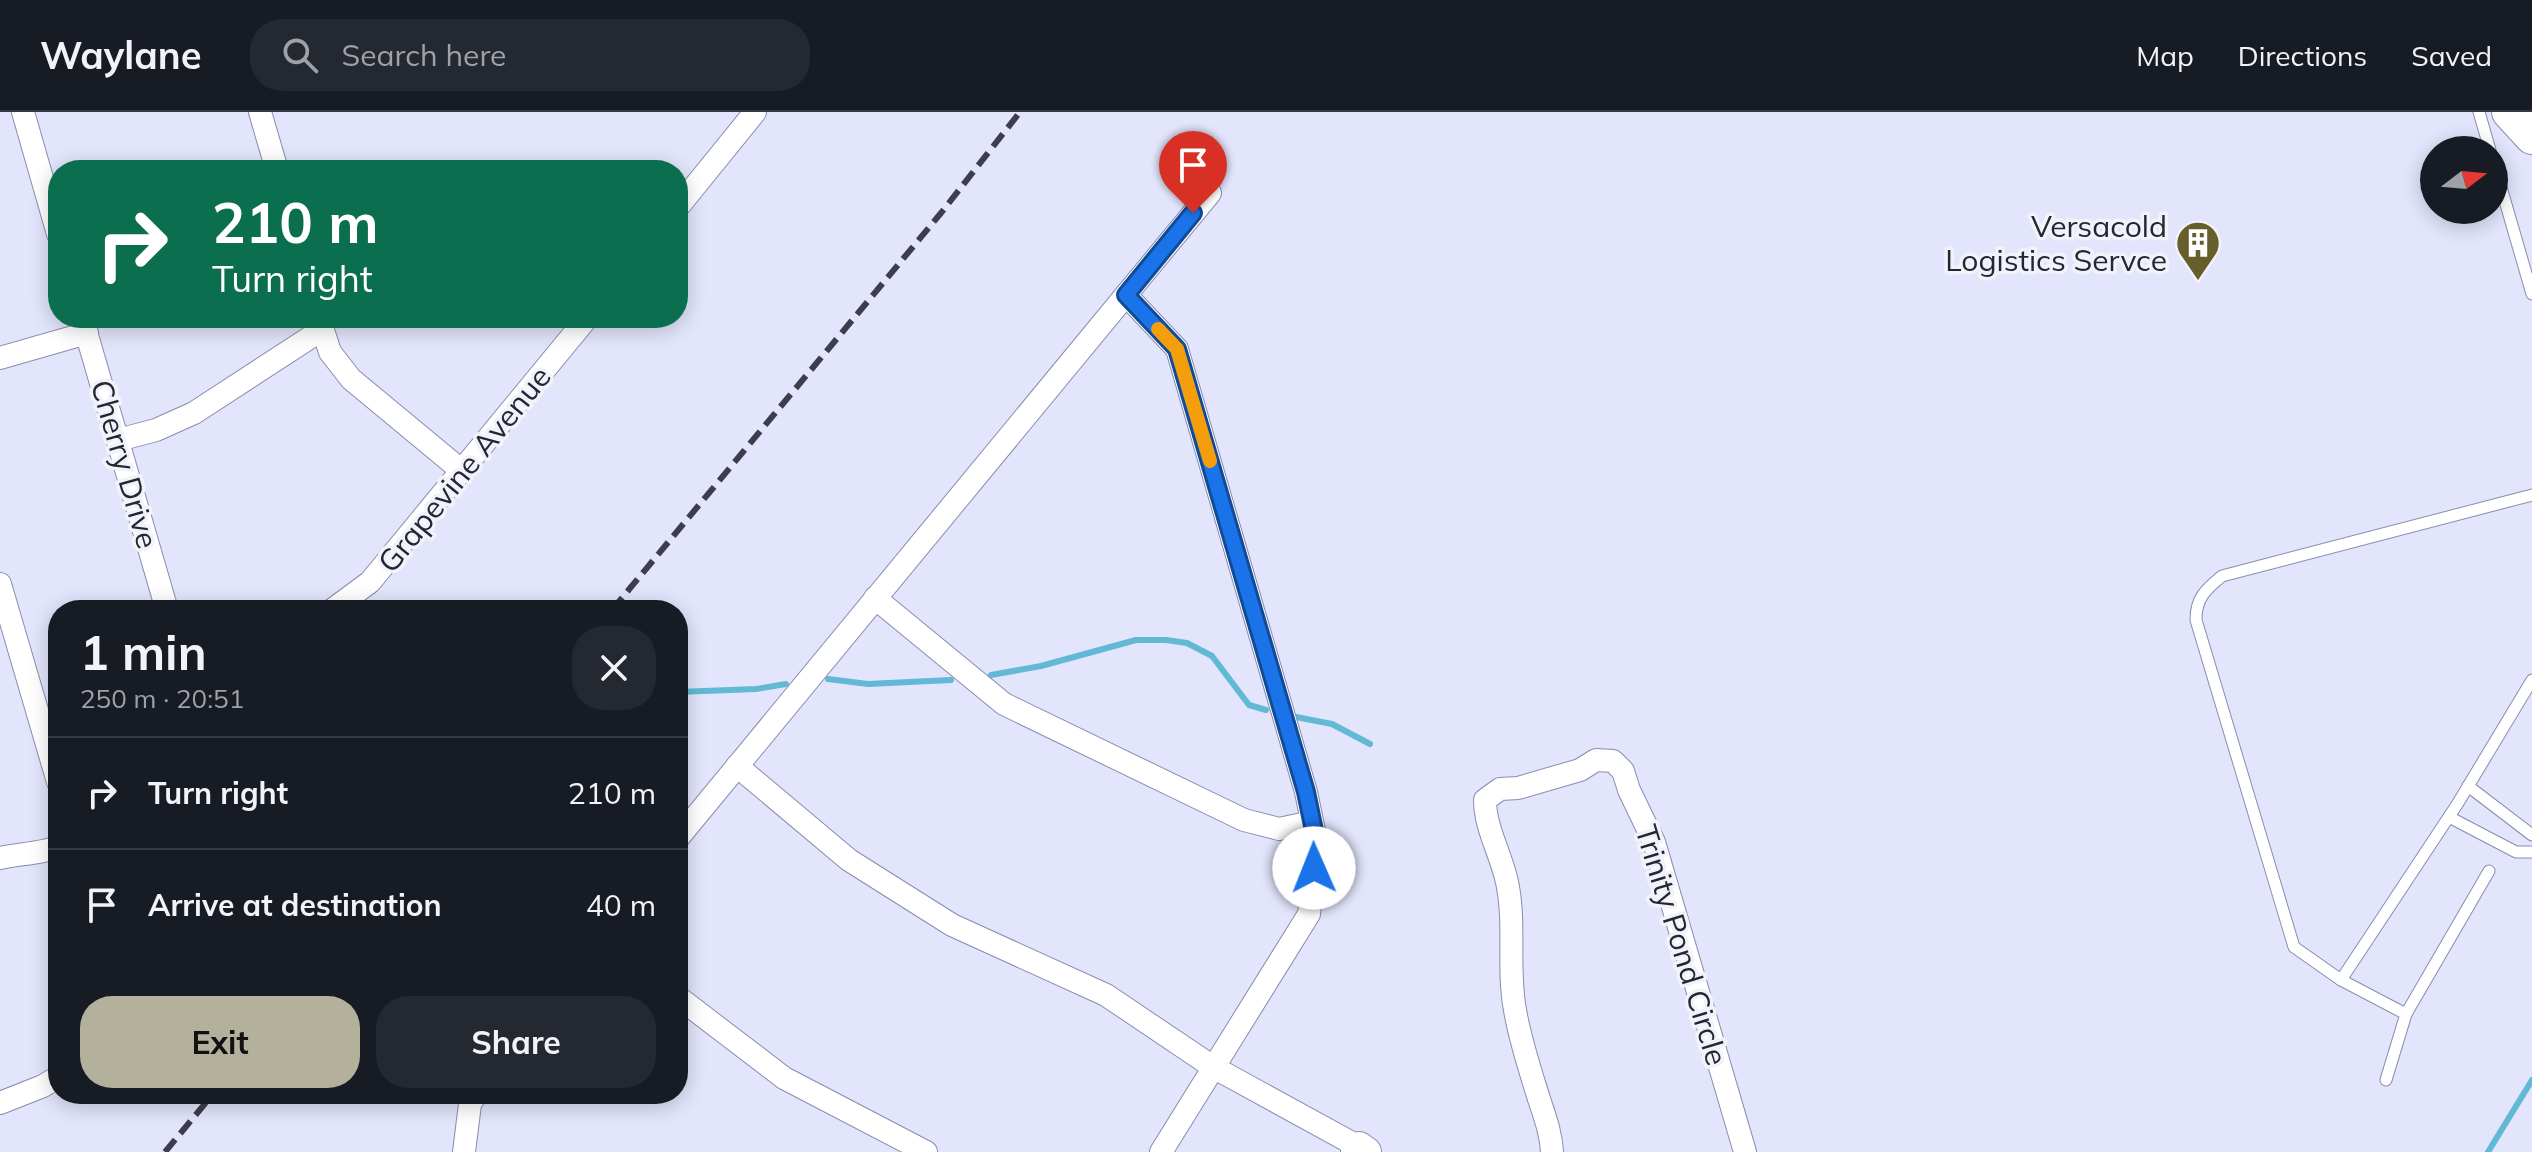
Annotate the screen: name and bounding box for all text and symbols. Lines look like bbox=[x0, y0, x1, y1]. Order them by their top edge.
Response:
search box bbox=[250, 19, 810, 91]
text: Waylane bbox=[40, 31, 202, 79]
icon: search bbox=[278, 33, 322, 77]
text: Search here bbox=[342, 36, 506, 74]
text: Map bbox=[2136, 38, 2194, 73]
text: Directions bbox=[2238, 38, 2367, 73]
text: Saved bbox=[2411, 38, 2492, 73]
pin bbox=[1159, 131, 1227, 213]
north arrow bbox=[2420, 136, 2508, 224]
map controls bbox=[2420, 136, 2508, 224]
icon: arrive bbox=[1171, 143, 1215, 187]
text: 210 m bbox=[212, 187, 379, 257]
icon: right bbox=[80, 192, 184, 296]
place label: Versacold Logistics Servce bbox=[1945, 207, 2167, 279]
building icon: Versacold Logistics Servce bbox=[2174, 219, 2222, 282]
text: Turn right bbox=[212, 256, 373, 301]
street label: Grapevine Avenue bbox=[369, 358, 559, 580]
street label: Cherry Drive bbox=[83, 375, 167, 553]
text: 1 min bbox=[80, 622, 207, 682]
button: close bbox=[572, 626, 656, 710]
text: 250 m · 20:51 bbox=[80, 682, 244, 715]
icon: right bbox=[80, 771, 124, 815]
text: Turn right bbox=[148, 774, 288, 812]
text: 210 m bbox=[568, 774, 656, 812]
street label: Trinity Pond Circle bbox=[1627, 820, 1737, 1070]
position arrow bbox=[1272, 826, 1356, 910]
icon: arrive bbox=[80, 883, 124, 927]
text: Arrive at destination bbox=[148, 886, 442, 924]
text: 40 m bbox=[586, 886, 656, 924]
button: Exit bbox=[80, 996, 360, 1088]
button: Share bbox=[376, 996, 656, 1088]

